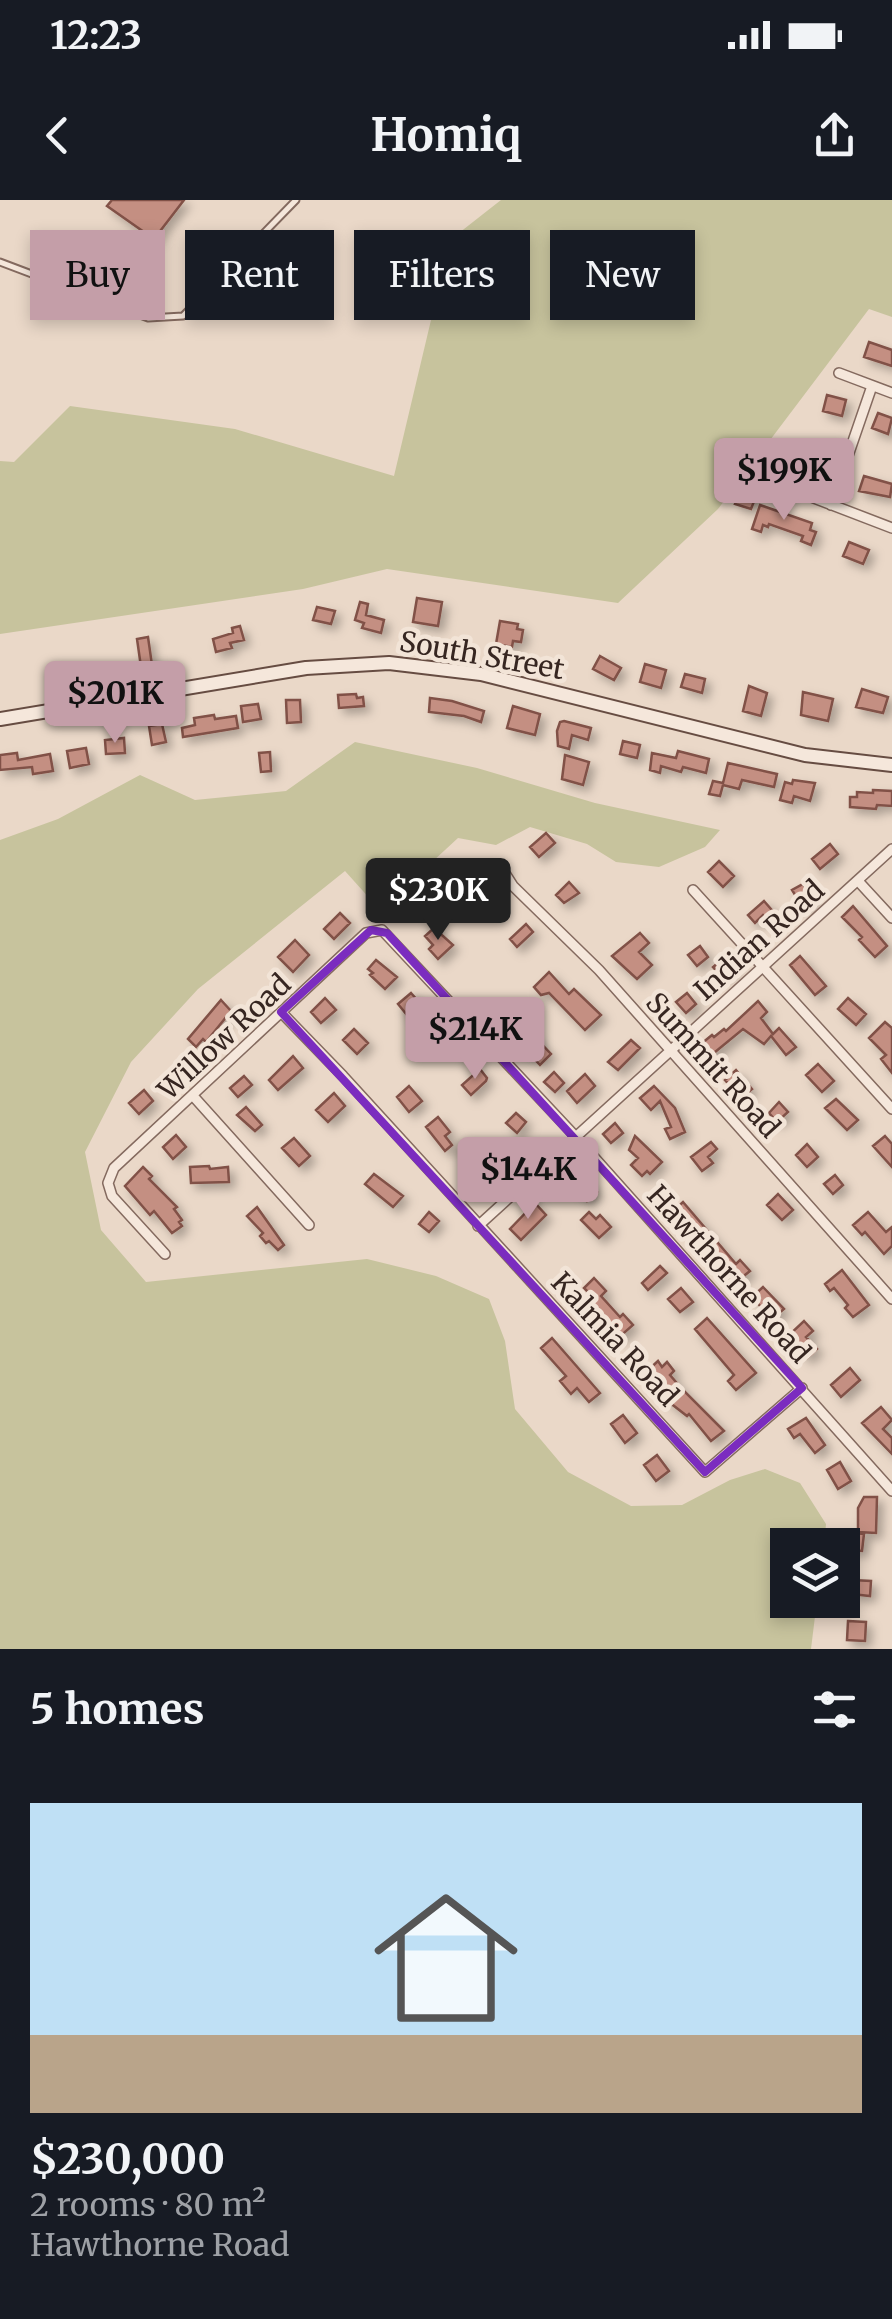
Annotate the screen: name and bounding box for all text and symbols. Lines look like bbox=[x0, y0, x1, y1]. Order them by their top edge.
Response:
text: 12:23 bbox=[50, 12, 142, 59]
text: Homiq bbox=[371, 107, 521, 163]
icon: back bbox=[30, 108, 85, 163]
icon: share bbox=[807, 108, 862, 163]
chip: Buy bbox=[30, 230, 165, 320]
chip: Rent bbox=[185, 230, 334, 320]
chip: Filters bbox=[354, 230, 530, 320]
chip: New bbox=[550, 230, 695, 320]
pin: $199K bbox=[714, 438, 854, 523]
text: $199K bbox=[736, 450, 832, 490]
street label: South Street bbox=[397, 623, 567, 687]
pin: $201K bbox=[45, 661, 185, 746]
text: $201K bbox=[66, 673, 164, 713]
pin: $230K bbox=[368, 858, 508, 943]
text: $230K bbox=[388, 870, 488, 910]
street label: Indian Road bbox=[686, 872, 832, 1008]
street label: Willow Road bbox=[149, 966, 298, 1108]
street label: Summit Road bbox=[638, 985, 788, 1145]
pin: $214K bbox=[405, 997, 545, 1082]
text: $214K bbox=[427, 1009, 523, 1049]
pin: $144K bbox=[458, 1137, 598, 1222]
text: $144K bbox=[479, 1149, 577, 1189]
street label: Hawthorne Road bbox=[640, 1178, 818, 1371]
street label: Kalmia Road bbox=[544, 1264, 686, 1414]
map controls bbox=[770, 1528, 860, 1618]
button: layers bbox=[770, 1528, 860, 1618]
icon: filters bbox=[807, 1682, 862, 1737]
text: 5 homes bbox=[30, 1683, 204, 1735]
icon: home bbox=[356, 1868, 536, 2048]
text: $230,000 bbox=[30, 2133, 225, 2185]
text: 2 rooms · 80 m² bbox=[30, 2185, 266, 2225]
text: Hawthorne Road bbox=[30, 2225, 290, 2265]

